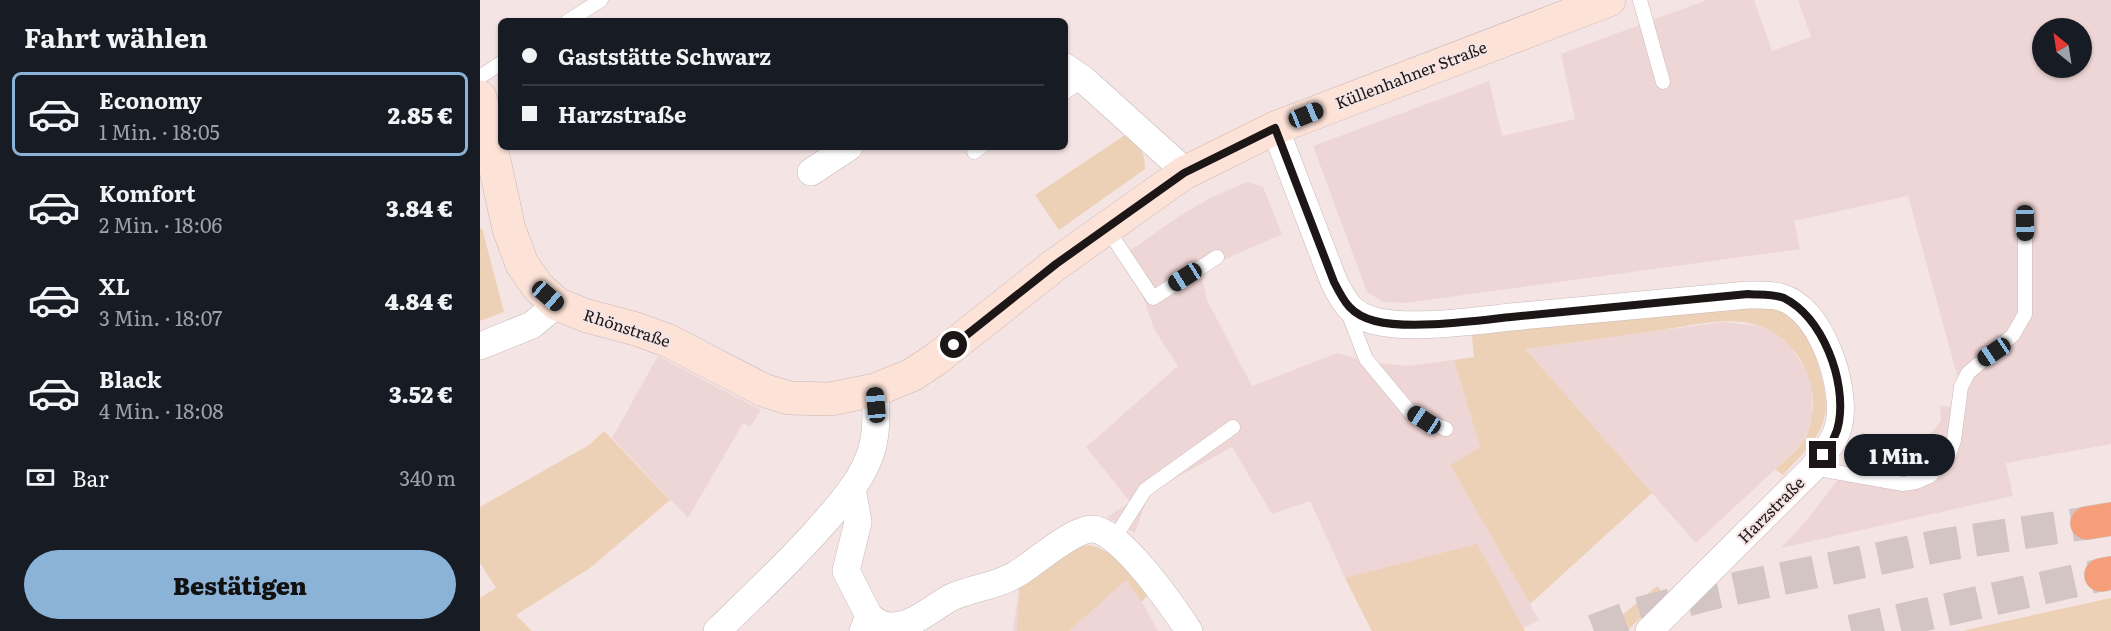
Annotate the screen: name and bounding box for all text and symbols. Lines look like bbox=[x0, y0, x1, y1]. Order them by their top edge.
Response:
text: Fahrt wählen bbox=[24, 16, 208, 56]
north arrow bbox=[2032, 18, 2092, 78]
map controls bbox=[2032, 18, 2092, 78]
street label: Küllenhahner Straße bbox=[1331, 34, 1490, 114]
text: Gaststätte Schwarz bbox=[558, 39, 771, 72]
text: Economy bbox=[99, 83, 202, 116]
icon: car bbox=[27, 87, 81, 141]
text: Harzstraße bbox=[558, 97, 686, 130]
text: 2.85 € bbox=[388, 98, 453, 131]
car bbox=[1286, 100, 1326, 130]
text: 1 Min. · 18:05 bbox=[99, 116, 220, 146]
text: Komfort bbox=[99, 176, 196, 209]
icon: car bbox=[27, 180, 81, 234]
text: 3.84 € bbox=[386, 191, 453, 224]
car bbox=[2016, 205, 2034, 241]
text: 2 Min. · 18:06 bbox=[99, 209, 222, 239]
car bbox=[1165, 260, 1205, 294]
text: XL bbox=[99, 269, 130, 302]
icon: car bbox=[27, 273, 81, 327]
car bbox=[529, 277, 567, 315]
text: 4.84 € bbox=[385, 284, 453, 317]
text: 3 Min. · 18:07 bbox=[99, 302, 222, 332]
street label: Rhönstraße bbox=[581, 302, 674, 352]
route start bbox=[940, 331, 967, 358]
car bbox=[1974, 334, 2014, 370]
text: Black bbox=[99, 362, 161, 395]
icon: car bbox=[27, 366, 81, 420]
text: 3.52 € bbox=[389, 377, 453, 410]
car bbox=[865, 386, 887, 424]
text: 4 Min. · 18:08 bbox=[99, 395, 224, 425]
car bbox=[1404, 403, 1444, 437]
callout: 1 Min. bbox=[1844, 434, 1955, 476]
text: 1 Min. bbox=[1869, 440, 1930, 470]
route end bbox=[1809, 441, 1836, 468]
icon: cash bbox=[24, 461, 57, 494]
text: Bar bbox=[72, 461, 109, 494]
text: 340 m bbox=[399, 462, 456, 492]
street label: Harzstraße bbox=[1731, 470, 1809, 548]
button: Bestätigen bbox=[24, 550, 456, 619]

